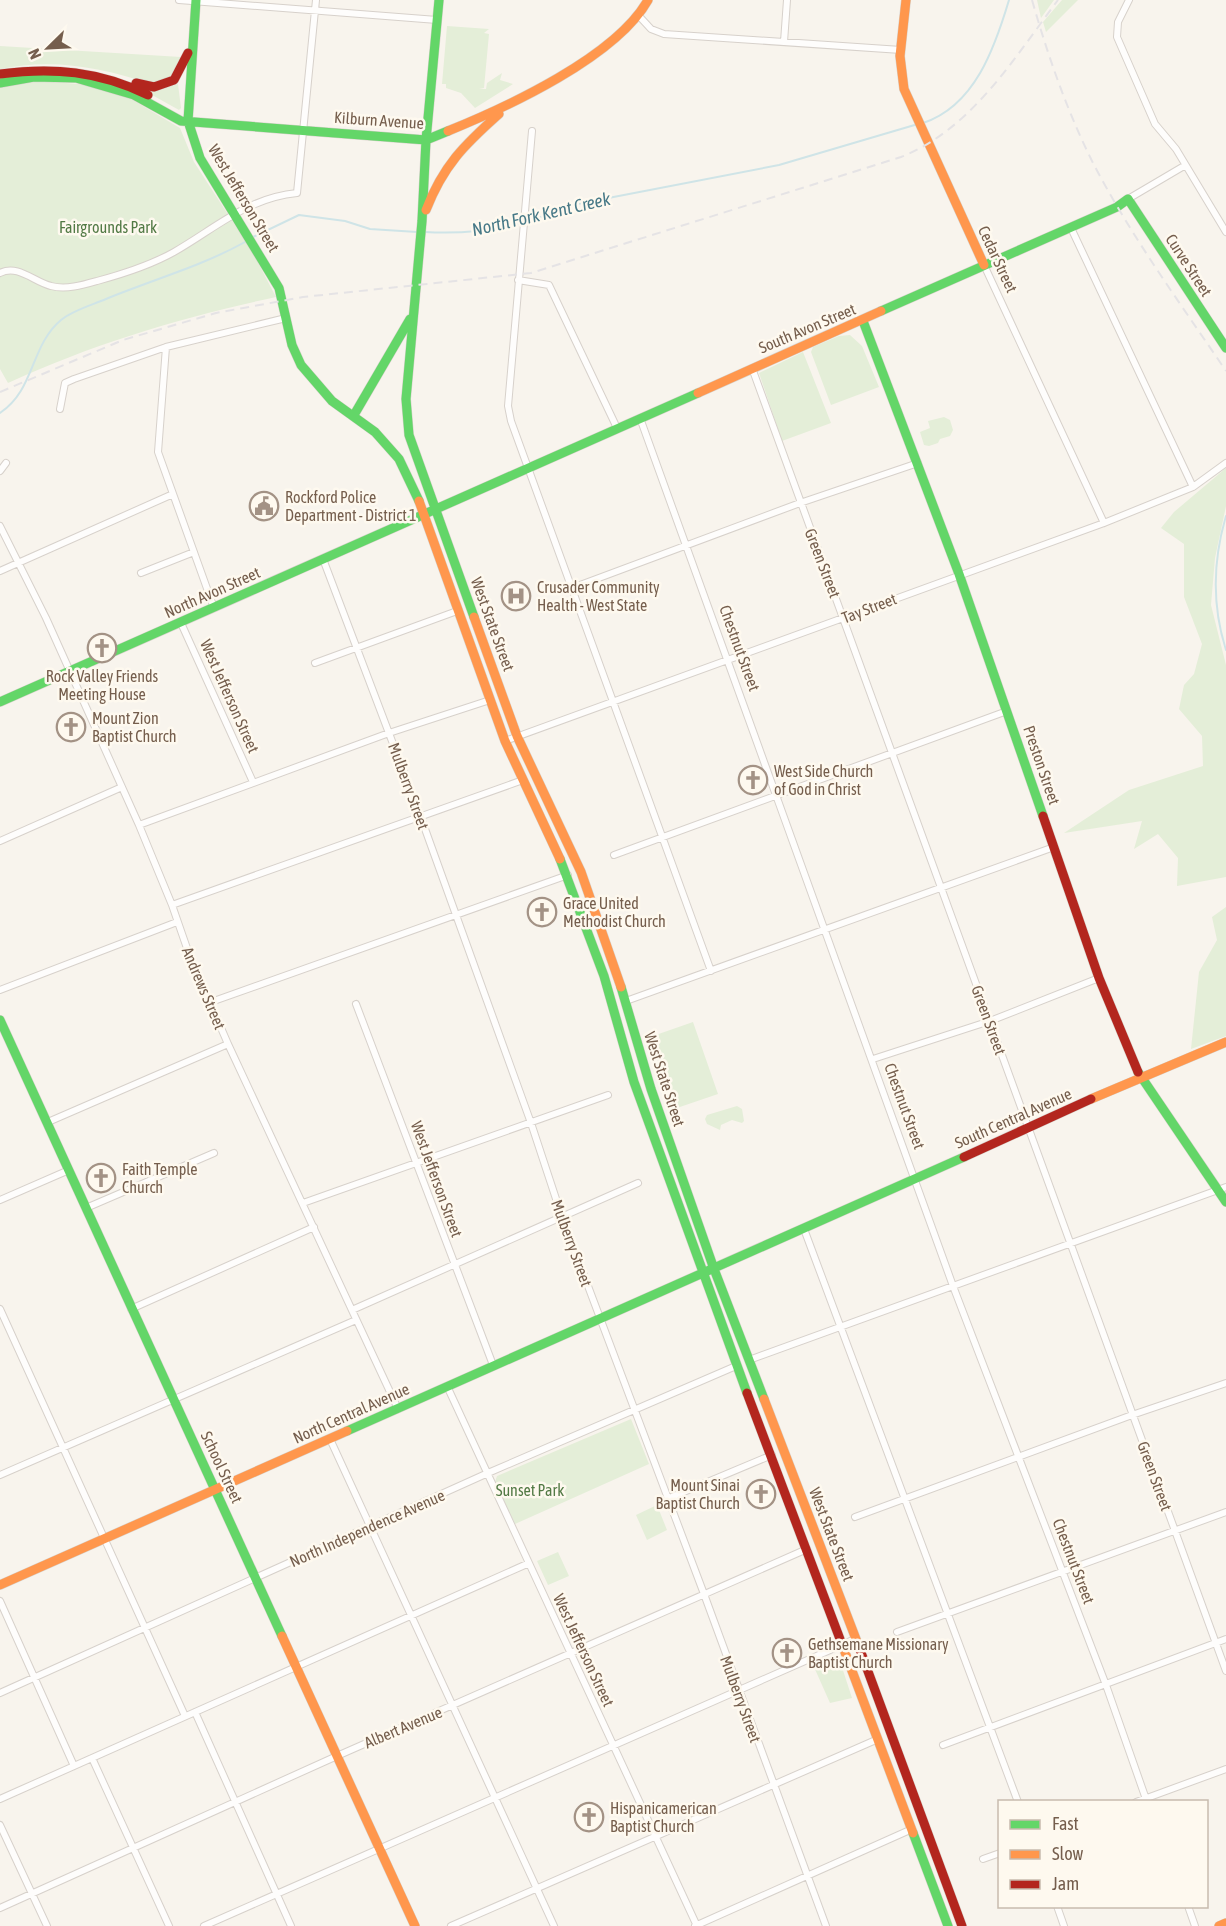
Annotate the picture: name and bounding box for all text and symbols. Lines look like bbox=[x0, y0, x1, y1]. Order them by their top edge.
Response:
north arrow bbox=[18, 18, 78, 78]
text: N bbox=[24, 46, 44, 62]
street label: Kilburn Avenue bbox=[333, 108, 425, 132]
street label: West Jefferson Street bbox=[205, 141, 283, 255]
water label: North Fork Kent Creek bbox=[470, 188, 613, 240]
park label: Fairgrounds Park bbox=[59, 218, 157, 237]
street label: Cedar Street bbox=[975, 223, 1021, 296]
street label: Curve Street bbox=[1162, 230, 1216, 300]
street label: South Avon Street bbox=[756, 299, 858, 356]
place label: Rockford Police Department - District 1 bbox=[285, 488, 417, 525]
public building icon: Rockford Police Department - District 1 bbox=[248, 490, 280, 522]
street label: Green Street bbox=[802, 526, 845, 601]
street label: North Avon Street bbox=[161, 563, 263, 621]
street label: West State Street bbox=[468, 575, 518, 674]
place label: Crusader Community Health - West State bbox=[537, 578, 660, 614]
hospital icon: Crusader Community Health - West State bbox=[500, 580, 532, 612]
street label: Tay Street bbox=[839, 589, 900, 628]
street label: Chestnut Street bbox=[716, 603, 764, 694]
church icon: Rock Valley Friends Meeting House bbox=[86, 632, 118, 664]
street label: West Jefferson Street bbox=[197, 637, 263, 756]
place label: Rock Valley Friends Meeting House bbox=[46, 667, 159, 704]
place label: Mount Zion Baptist Church bbox=[92, 709, 176, 746]
church icon: Mount Zion Baptist Church bbox=[55, 711, 87, 743]
street label: Preston Street bbox=[1020, 723, 1064, 807]
street label: Mulberry Street bbox=[384, 740, 433, 832]
place label: West Side Church of God in Christ bbox=[774, 762, 873, 798]
church icon: West Side Church of God in Christ bbox=[737, 764, 769, 796]
place label: Grace United Methodist Church bbox=[563, 894, 666, 930]
church icon: Grace United Methodist Church bbox=[526, 896, 558, 928]
street label: Andrews Street bbox=[179, 944, 230, 1032]
street label: Green Street bbox=[968, 983, 1010, 1058]
street label: West State Street bbox=[641, 1029, 689, 1129]
street label: Chestnut Street bbox=[881, 1061, 929, 1152]
street label: South Central Avenue bbox=[952, 1084, 1074, 1152]
street label: West Jefferson Street bbox=[408, 1119, 466, 1240]
place label: Faith Temple Church bbox=[122, 1160, 198, 1196]
church icon: Faith Temple Church bbox=[85, 1162, 117, 1194]
street label: Mulberry Street bbox=[547, 1197, 596, 1289]
street label: North Central Avenue bbox=[290, 1379, 412, 1447]
street label: School Street bbox=[198, 1428, 247, 1506]
street label: Green Street bbox=[1134, 1439, 1176, 1514]
place label: Mount Sinai Baptist Church bbox=[656, 1476, 740, 1513]
church icon: Mount Sinai Baptist Church bbox=[745, 1478, 777, 1510]
park label: Sunset Park bbox=[496, 1481, 564, 1499]
street label: West State Street bbox=[806, 1485, 858, 1584]
street label: North Independence Avenue bbox=[287, 1486, 448, 1571]
street label: Chestnut Street bbox=[1049, 1516, 1099, 1607]
street label: West Jefferson Street bbox=[550, 1591, 618, 1709]
place label: Gethsemane Missionary Baptist Church bbox=[808, 1635, 949, 1672]
church icon: Gethsemane Missionary Baptist Church bbox=[771, 1637, 803, 1669]
street label: Mulberry Street bbox=[716, 1653, 765, 1745]
street label: Albert Avenue bbox=[361, 1703, 445, 1751]
place label: Hispanicamerican Baptist Church bbox=[610, 1799, 717, 1836]
legend bbox=[998, 1800, 1208, 1908]
church icon: Hispanicamerican Baptist Church bbox=[573, 1801, 605, 1833]
text: Fast bbox=[1052, 1813, 1079, 1834]
text: Slow bbox=[1052, 1843, 1083, 1864]
text: Jam bbox=[1052, 1873, 1079, 1894]

